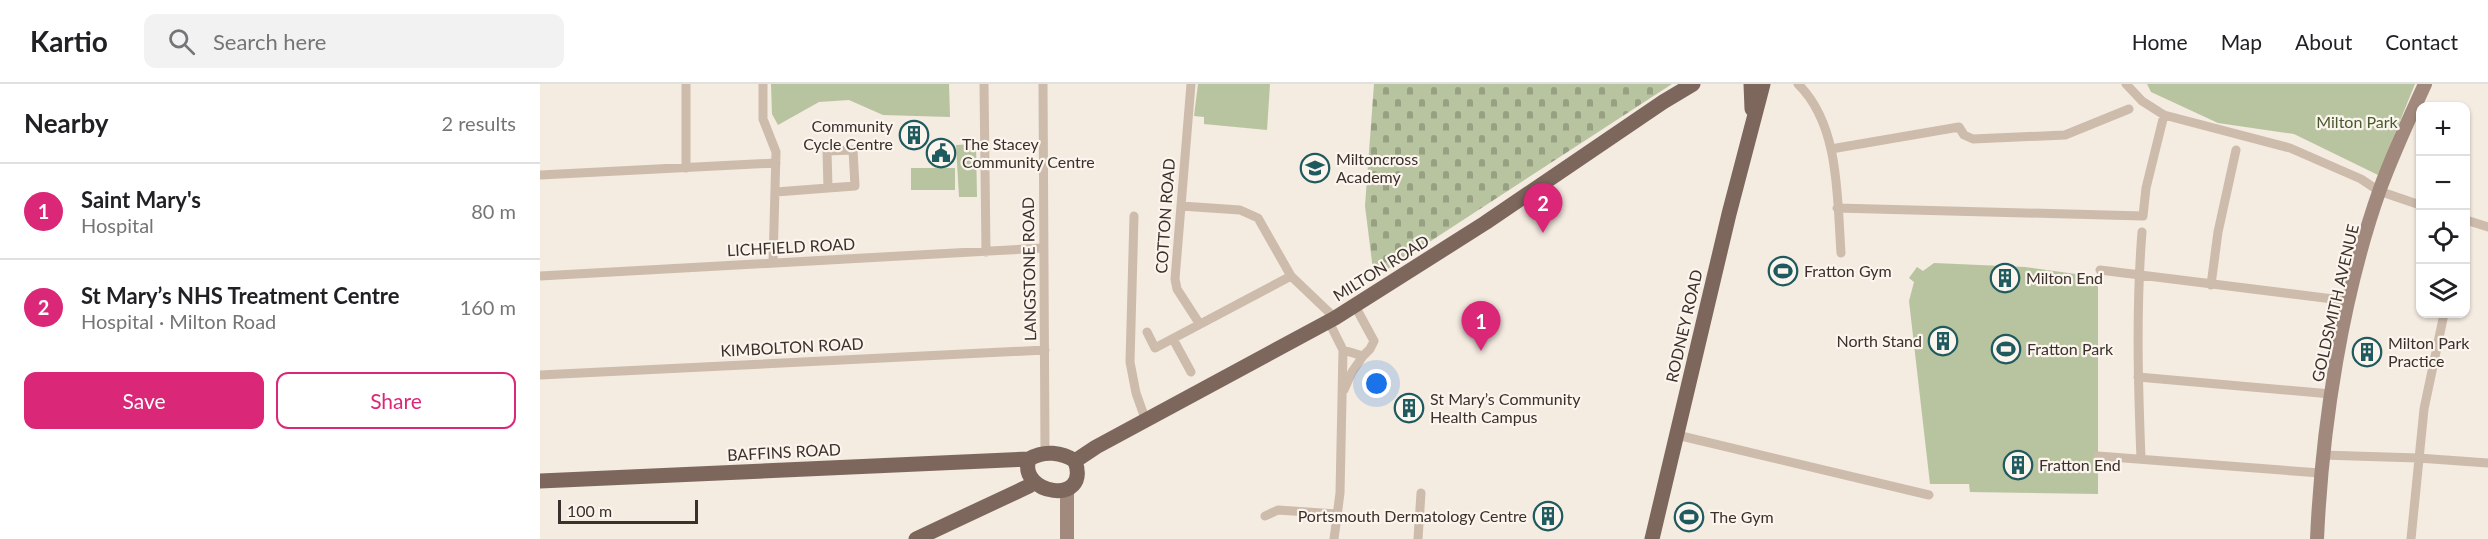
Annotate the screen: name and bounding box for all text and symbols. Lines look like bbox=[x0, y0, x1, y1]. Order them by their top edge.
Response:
search box bbox=[144, 14, 564, 68]
text: Kartio bbox=[30, 24, 108, 58]
icon: search bbox=[165, 25, 198, 58]
text: Search here bbox=[213, 28, 326, 55]
text: Home bbox=[2132, 29, 2188, 54]
text: Map bbox=[2221, 29, 2262, 54]
text: About bbox=[2295, 29, 2352, 54]
text: Contact bbox=[2385, 29, 2458, 54]
map controls bbox=[2416, 102, 2470, 318]
button: + bbox=[2416, 102, 2470, 156]
text: Nearby bbox=[24, 107, 109, 139]
text: 2 results bbox=[441, 111, 516, 135]
park label: Milton Park bbox=[2316, 112, 2399, 131]
place label: Community Cycle Centre bbox=[803, 116, 894, 153]
building icon: Community Cycle Centre bbox=[898, 119, 930, 151]
place label: The Stacey Community Centre bbox=[962, 134, 1095, 171]
public building icon: The Stacey Community Centre bbox=[925, 137, 957, 169]
place label: Miltoncross Academy bbox=[1336, 149, 1418, 186]
school or university icon: Miltoncross Academy bbox=[1299, 152, 1331, 184]
button: − bbox=[2416, 156, 2470, 210]
street label: COTTON ROAD bbox=[1151, 158, 1178, 274]
pin: 2 bbox=[1524, 184, 1562, 233]
text: Saint Mary's bbox=[81, 186, 201, 213]
street label: LANGSTONE ROAD bbox=[1018, 197, 1039, 341]
text: 1 bbox=[38, 199, 49, 223]
text: 80 m bbox=[471, 199, 516, 223]
button: locate bbox=[2416, 210, 2470, 264]
text: Hospital bbox=[81, 213, 154, 237]
street label: GOLDSMITH AVENUE bbox=[2307, 222, 2362, 384]
street label: MILTON ROAD bbox=[1329, 230, 1432, 305]
street label: LICHFIELD ROAD bbox=[726, 234, 856, 259]
sports icon: Fratton Gym bbox=[1767, 255, 1799, 287]
place label: Fratton Gym bbox=[1804, 261, 1892, 280]
building icon: Milton End bbox=[1989, 262, 2021, 294]
button: layers bbox=[2416, 264, 2470, 318]
street label: RODNEY ROAD bbox=[1661, 268, 1706, 384]
place label: Milton End bbox=[2026, 268, 2103, 287]
text: St Mary’s NHS Treatment Centre bbox=[81, 282, 400, 309]
text: 2 bbox=[38, 295, 49, 319]
text: 160 m bbox=[460, 295, 516, 319]
pin: 1 bbox=[1462, 302, 1500, 351]
text: Hospital · Milton Road bbox=[81, 309, 276, 333]
building icon: North Stand bbox=[1927, 325, 1959, 357]
place label: North Stand bbox=[1836, 331, 1922, 350]
street label: KIMBOLTON ROAD bbox=[720, 333, 864, 360]
sports icon: Fratton Park bbox=[1990, 333, 2022, 365]
place label: Milton Park Practice bbox=[2388, 333, 2470, 370]
building icon: Milton Park Practice bbox=[2351, 336, 2383, 368]
place label: Fratton Park bbox=[2027, 339, 2114, 358]
your location bbox=[1362, 369, 1391, 398]
button: Save bbox=[24, 372, 264, 429]
button: Share bbox=[276, 372, 516, 429]
place label: St Mary’s Community Health Campus bbox=[1430, 389, 1581, 426]
building icon: St Mary’s Community Health Campus bbox=[1393, 392, 1425, 424]
street label: BAFFINS ROAD bbox=[727, 439, 841, 464]
building icon: Fratton End bbox=[2002, 449, 2034, 481]
place label: Fratton End bbox=[2039, 455, 2121, 474]
scale bar bbox=[558, 497, 698, 524]
building icon: Portsmouth Dermatology Centre bbox=[1532, 500, 1564, 532]
text: 100 m bbox=[567, 501, 612, 520]
sports icon: The Gym bbox=[1673, 501, 1705, 533]
place label: Portsmouth Dermatology Centre bbox=[1298, 506, 1527, 525]
place label: The Gym bbox=[1710, 507, 1774, 526]

